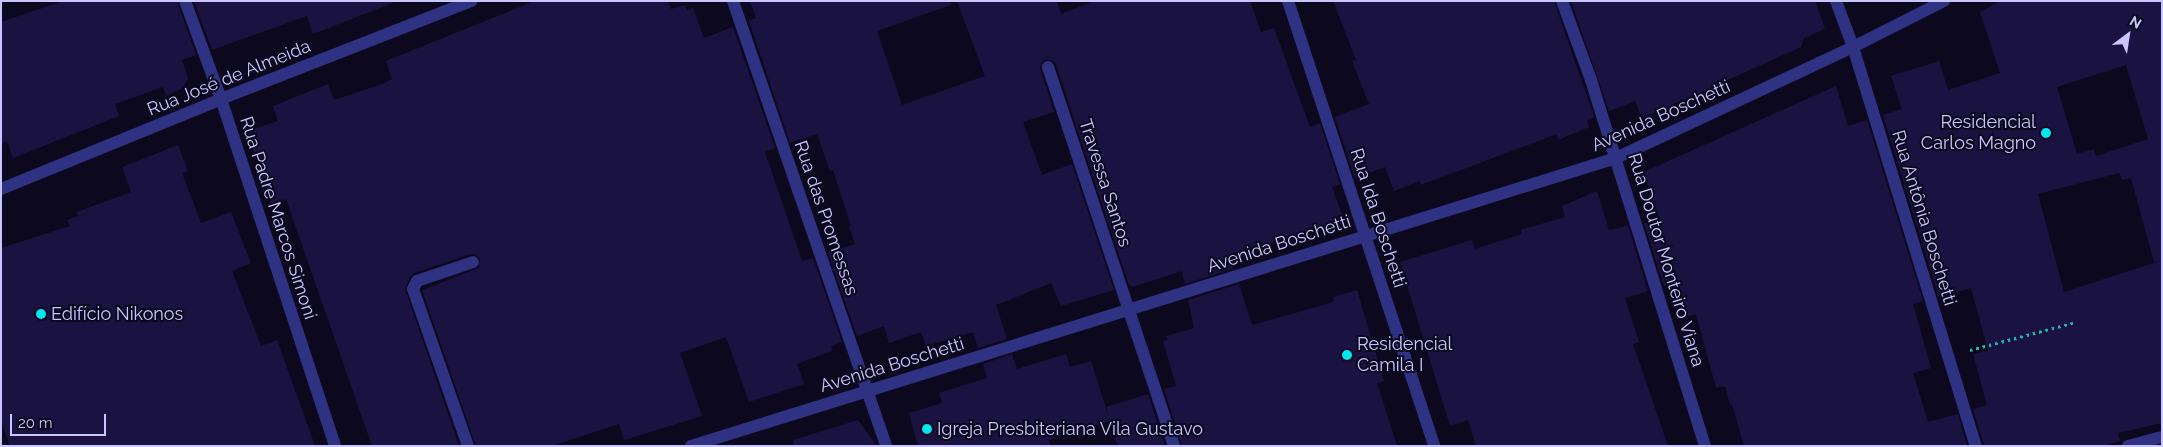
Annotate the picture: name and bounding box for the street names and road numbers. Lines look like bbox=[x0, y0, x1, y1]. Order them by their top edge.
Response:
street label: Rua José de Almeida bbox=[144, 35, 314, 121]
street label: Avenida Boschetti bbox=[1588, 76, 1734, 156]
street label: Rua Padre Marcos Simoni bbox=[235, 114, 321, 322]
street label: Travessa Santos bbox=[1074, 116, 1136, 250]
street label: Rua Antônia Boschetti bbox=[1887, 127, 1961, 309]
street label: Rua das Promessas bbox=[789, 138, 863, 298]
street label: Rua Ida Boschetti bbox=[1345, 146, 1411, 290]
street label: Rua Doutor Monteiro Viana bbox=[1623, 150, 1709, 370]
street label: Avenida Boschetti bbox=[1204, 211, 1354, 277]
street label: Avenida Boschetti bbox=[817, 333, 967, 397]

